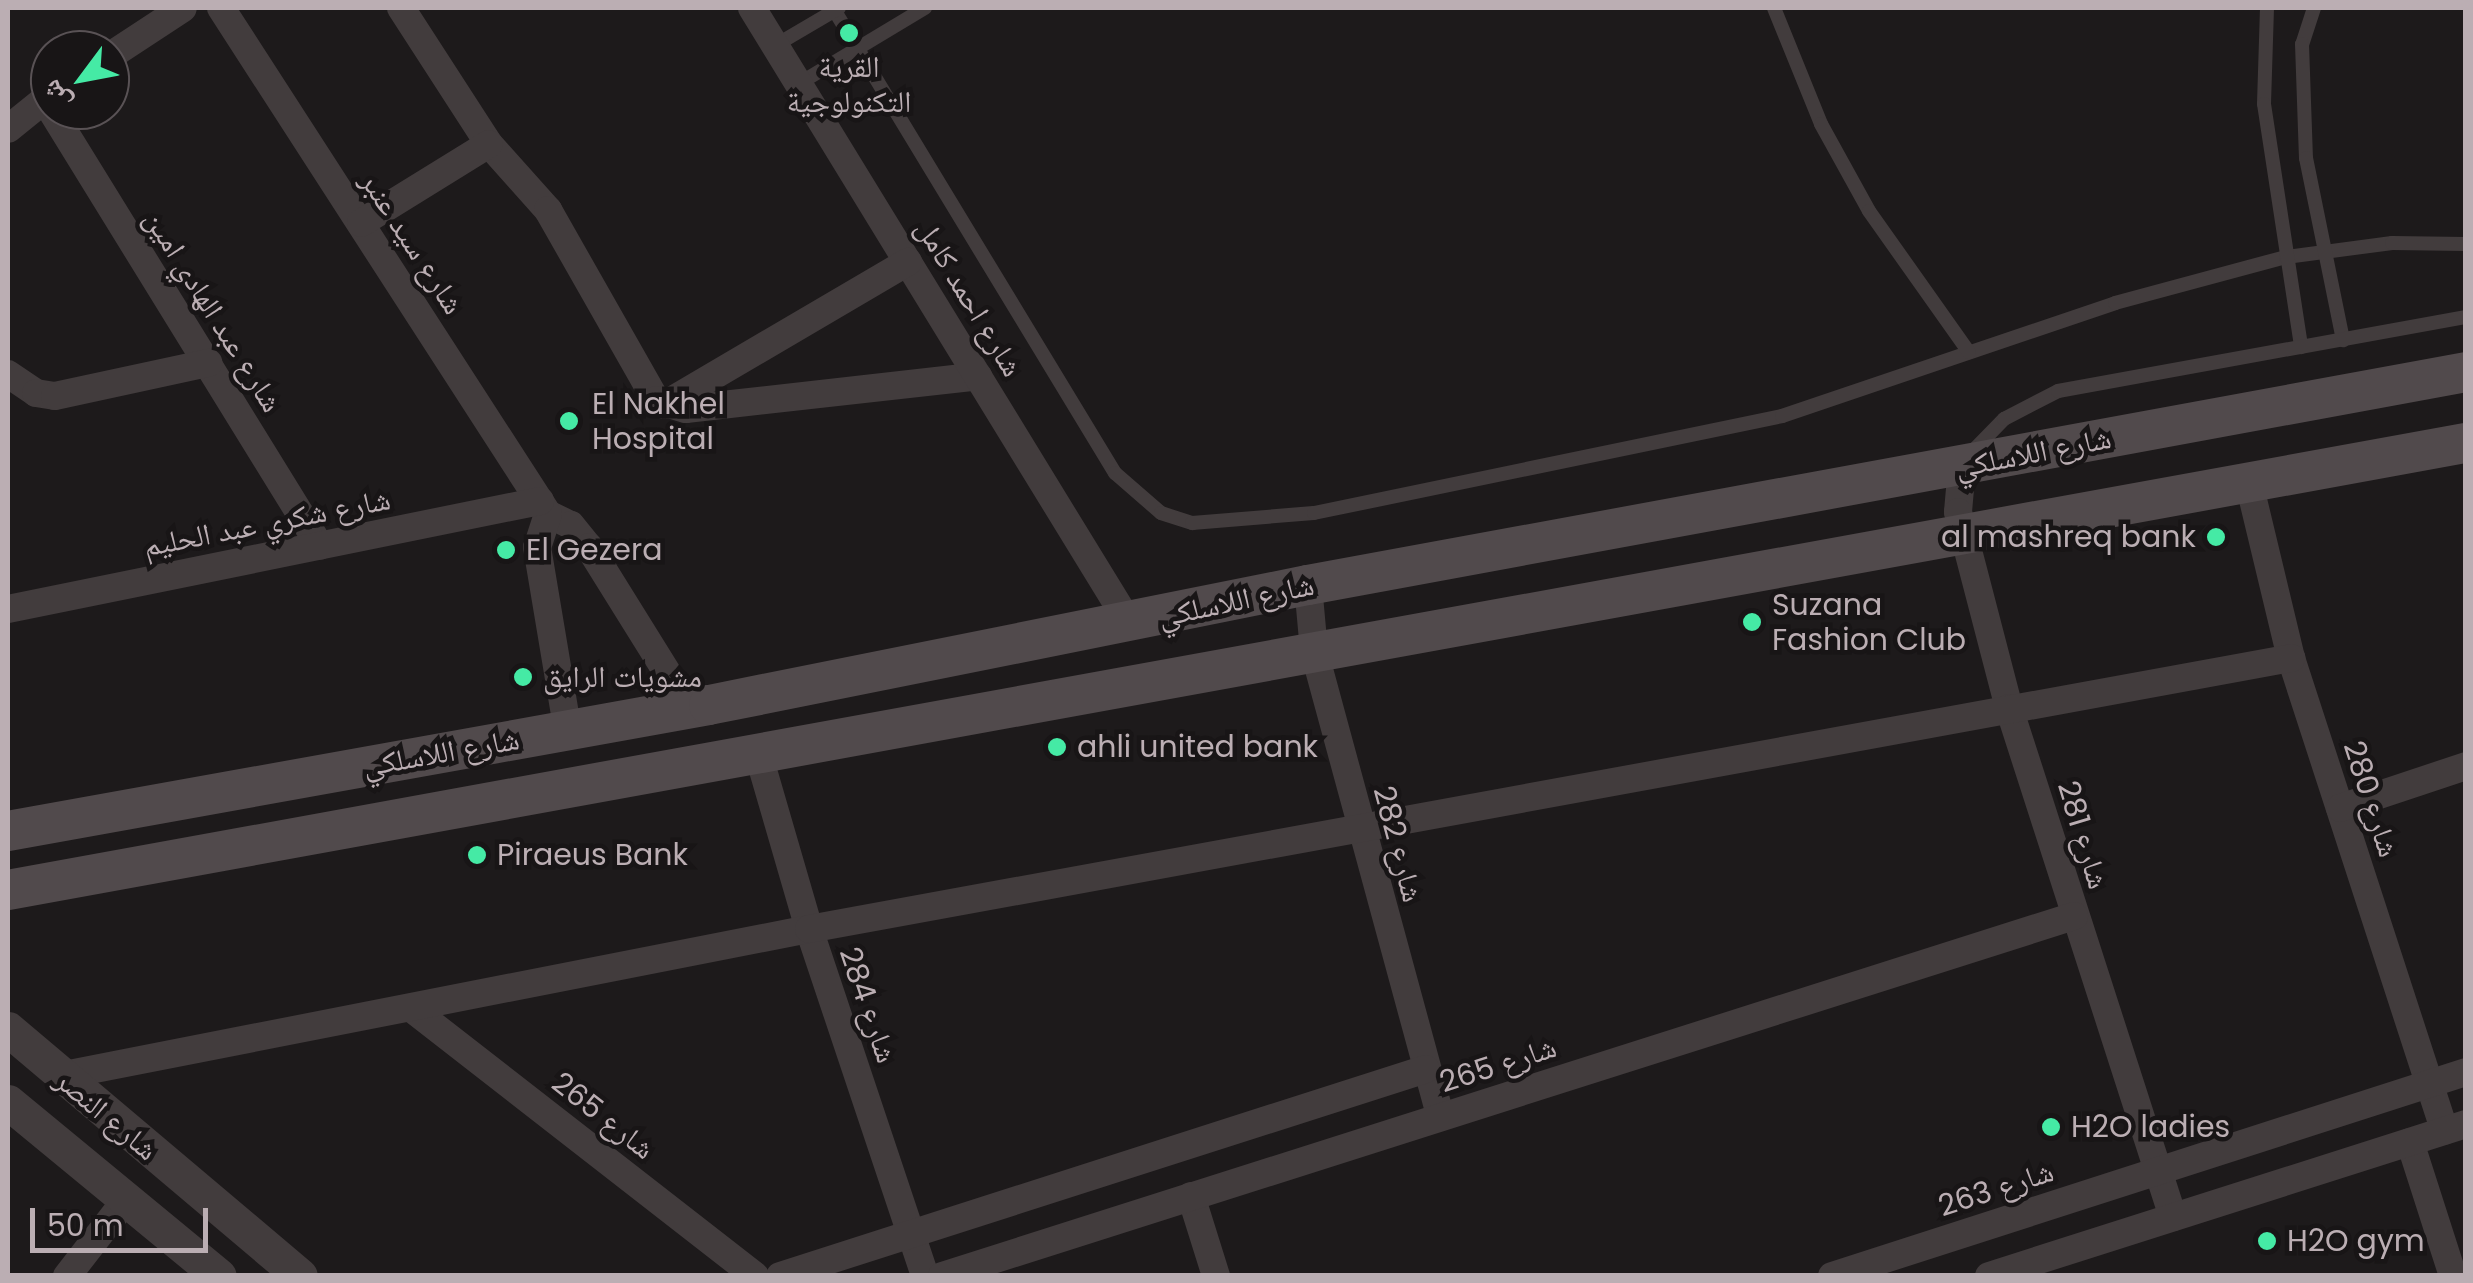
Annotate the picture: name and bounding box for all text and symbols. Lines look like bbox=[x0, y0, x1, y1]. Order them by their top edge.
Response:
marker: القرية التكنولوجية bbox=[838, 22, 860, 44]
north arrow bbox=[30, 30, 130, 130]
place label: القرية التكنولوجية bbox=[787, 49, 911, 120]
text: ش bbox=[31, 72, 80, 118]
street label: شارع سيد عنبر bbox=[353, 165, 471, 321]
street label: شارع عبد الهادي امين bbox=[136, 203, 290, 419]
street label: شارع احمد كامل bbox=[908, 213, 1030, 383]
place label: El Nakhel Hospital bbox=[592, 386, 725, 456]
marker: El Nakhel Hospital bbox=[556, 408, 582, 434]
street label: شارع اللاسلكي bbox=[1952, 420, 2114, 486]
street label: شارع شكري عبد الحليم bbox=[140, 481, 394, 565]
place label: al mashreq bank bbox=[1941, 519, 2196, 555]
marker: al mashreq bank bbox=[2205, 526, 2227, 548]
place label: El Gezera bbox=[526, 532, 662, 568]
marker: El Gezera bbox=[495, 539, 517, 561]
street label: شارع اللاسلكي bbox=[1155, 567, 1317, 635]
place label: Suzana Fashion Club bbox=[1772, 587, 1966, 658]
marker: Suzana Fashion Club bbox=[1741, 611, 1763, 633]
place label: مشويات الرايق bbox=[543, 659, 702, 695]
marker: مشويات الرايق bbox=[512, 666, 534, 688]
street label: شارع اللاسلكي bbox=[360, 722, 522, 784]
place label: ahli united bank bbox=[1077, 729, 1318, 765]
marker: ahli united bank bbox=[1046, 736, 1068, 758]
street label: شارع 280 bbox=[2335, 736, 2407, 862]
street label: شارع 281 bbox=[2050, 777, 2116, 893]
street label: شارع 282 bbox=[1365, 782, 1431, 906]
place label: Piraeus Bank bbox=[497, 837, 688, 873]
marker: Piraeus Bank bbox=[466, 844, 488, 866]
street label: شارع 284 bbox=[831, 942, 905, 1068]
street label: شارع 265 bbox=[1435, 1029, 1561, 1101]
street label: شارع النصر bbox=[47, 1062, 165, 1168]
street label: شارع 265 bbox=[545, 1065, 661, 1167]
place label: H2O ladies bbox=[2071, 1109, 2230, 1145]
marker: H2O ladies bbox=[2040, 1116, 2062, 1138]
street label: شارع 263 bbox=[1934, 1153, 2058, 1225]
scale bar bbox=[35, 1188, 212, 1250]
text: 50 m bbox=[47, 1204, 124, 1247]
place label: H2O gym bbox=[2287, 1223, 2425, 1259]
marker: H2O gym bbox=[2256, 1230, 2278, 1252]

